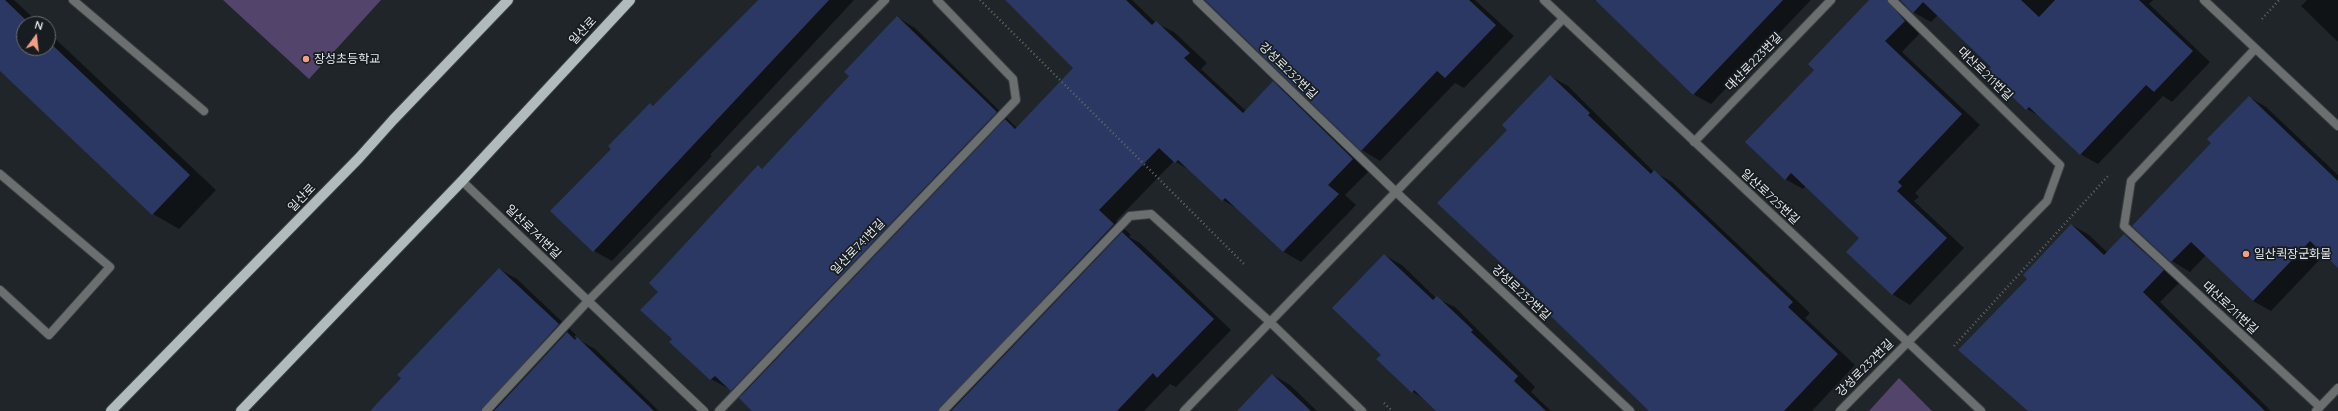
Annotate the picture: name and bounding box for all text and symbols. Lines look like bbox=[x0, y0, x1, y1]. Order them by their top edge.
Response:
street label: 일산로 bbox=[566, 14, 600, 48]
north arrow bbox=[16, 16, 56, 56]
text: N bbox=[33, 18, 45, 33]
street label: 대산로223번길 bbox=[1723, 30, 1785, 94]
street label: 강성로232번길 bbox=[1256, 40, 1320, 102]
street label: 대산로211번길 bbox=[1955, 44, 2015, 104]
place label: 장성초등학교 bbox=[314, 52, 380, 66]
marker: 장성초등학교 bbox=[301, 54, 311, 64]
street label: 일산로725번길 bbox=[1738, 166, 1802, 228]
street label: 일산로 bbox=[285, 181, 319, 215]
street label: 일산로741번길 bbox=[502, 202, 564, 262]
street label: 일산로741번길 bbox=[828, 216, 888, 278]
place label: 일산퀵장군화물 bbox=[2254, 247, 2331, 261]
marker: 일산퀵장군화물 bbox=[2241, 249, 2251, 259]
street label: 강성로232번길 bbox=[1489, 262, 1553, 324]
street label: 대산로211번길 bbox=[2199, 279, 2261, 337]
street label: 강성로232번길 bbox=[1833, 336, 1897, 400]

